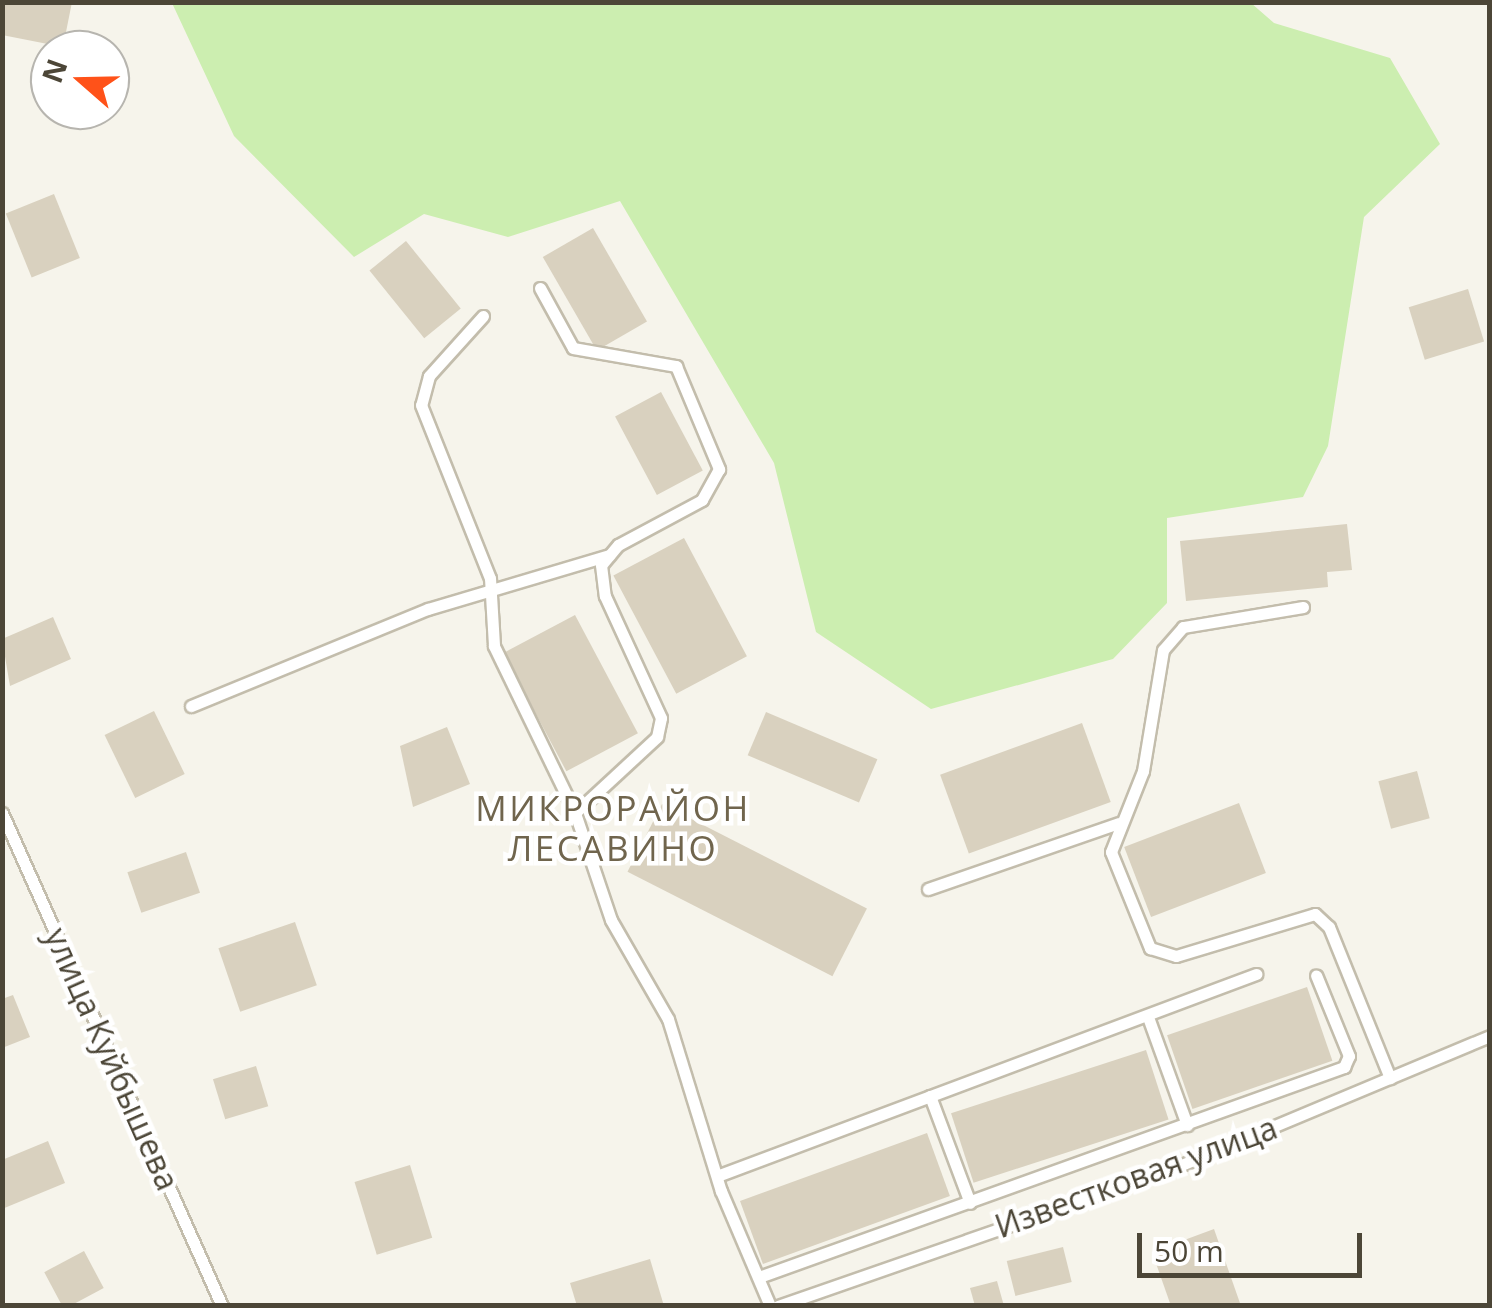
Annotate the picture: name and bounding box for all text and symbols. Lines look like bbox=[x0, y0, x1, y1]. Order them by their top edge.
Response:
north arrow bbox=[30, 30, 130, 130]
text: N bbox=[32, 53, 75, 88]
district label: МИКРОРАЙОН ЛЕСАВИНО bbox=[475, 787, 751, 869]
street label: улица Куйбышева bbox=[37, 922, 187, 1196]
street label: Известковая улица bbox=[990, 1108, 1282, 1246]
scale bar bbox=[1142, 1213, 1367, 1275]
text: 50 m bbox=[1154, 1230, 1224, 1271]

